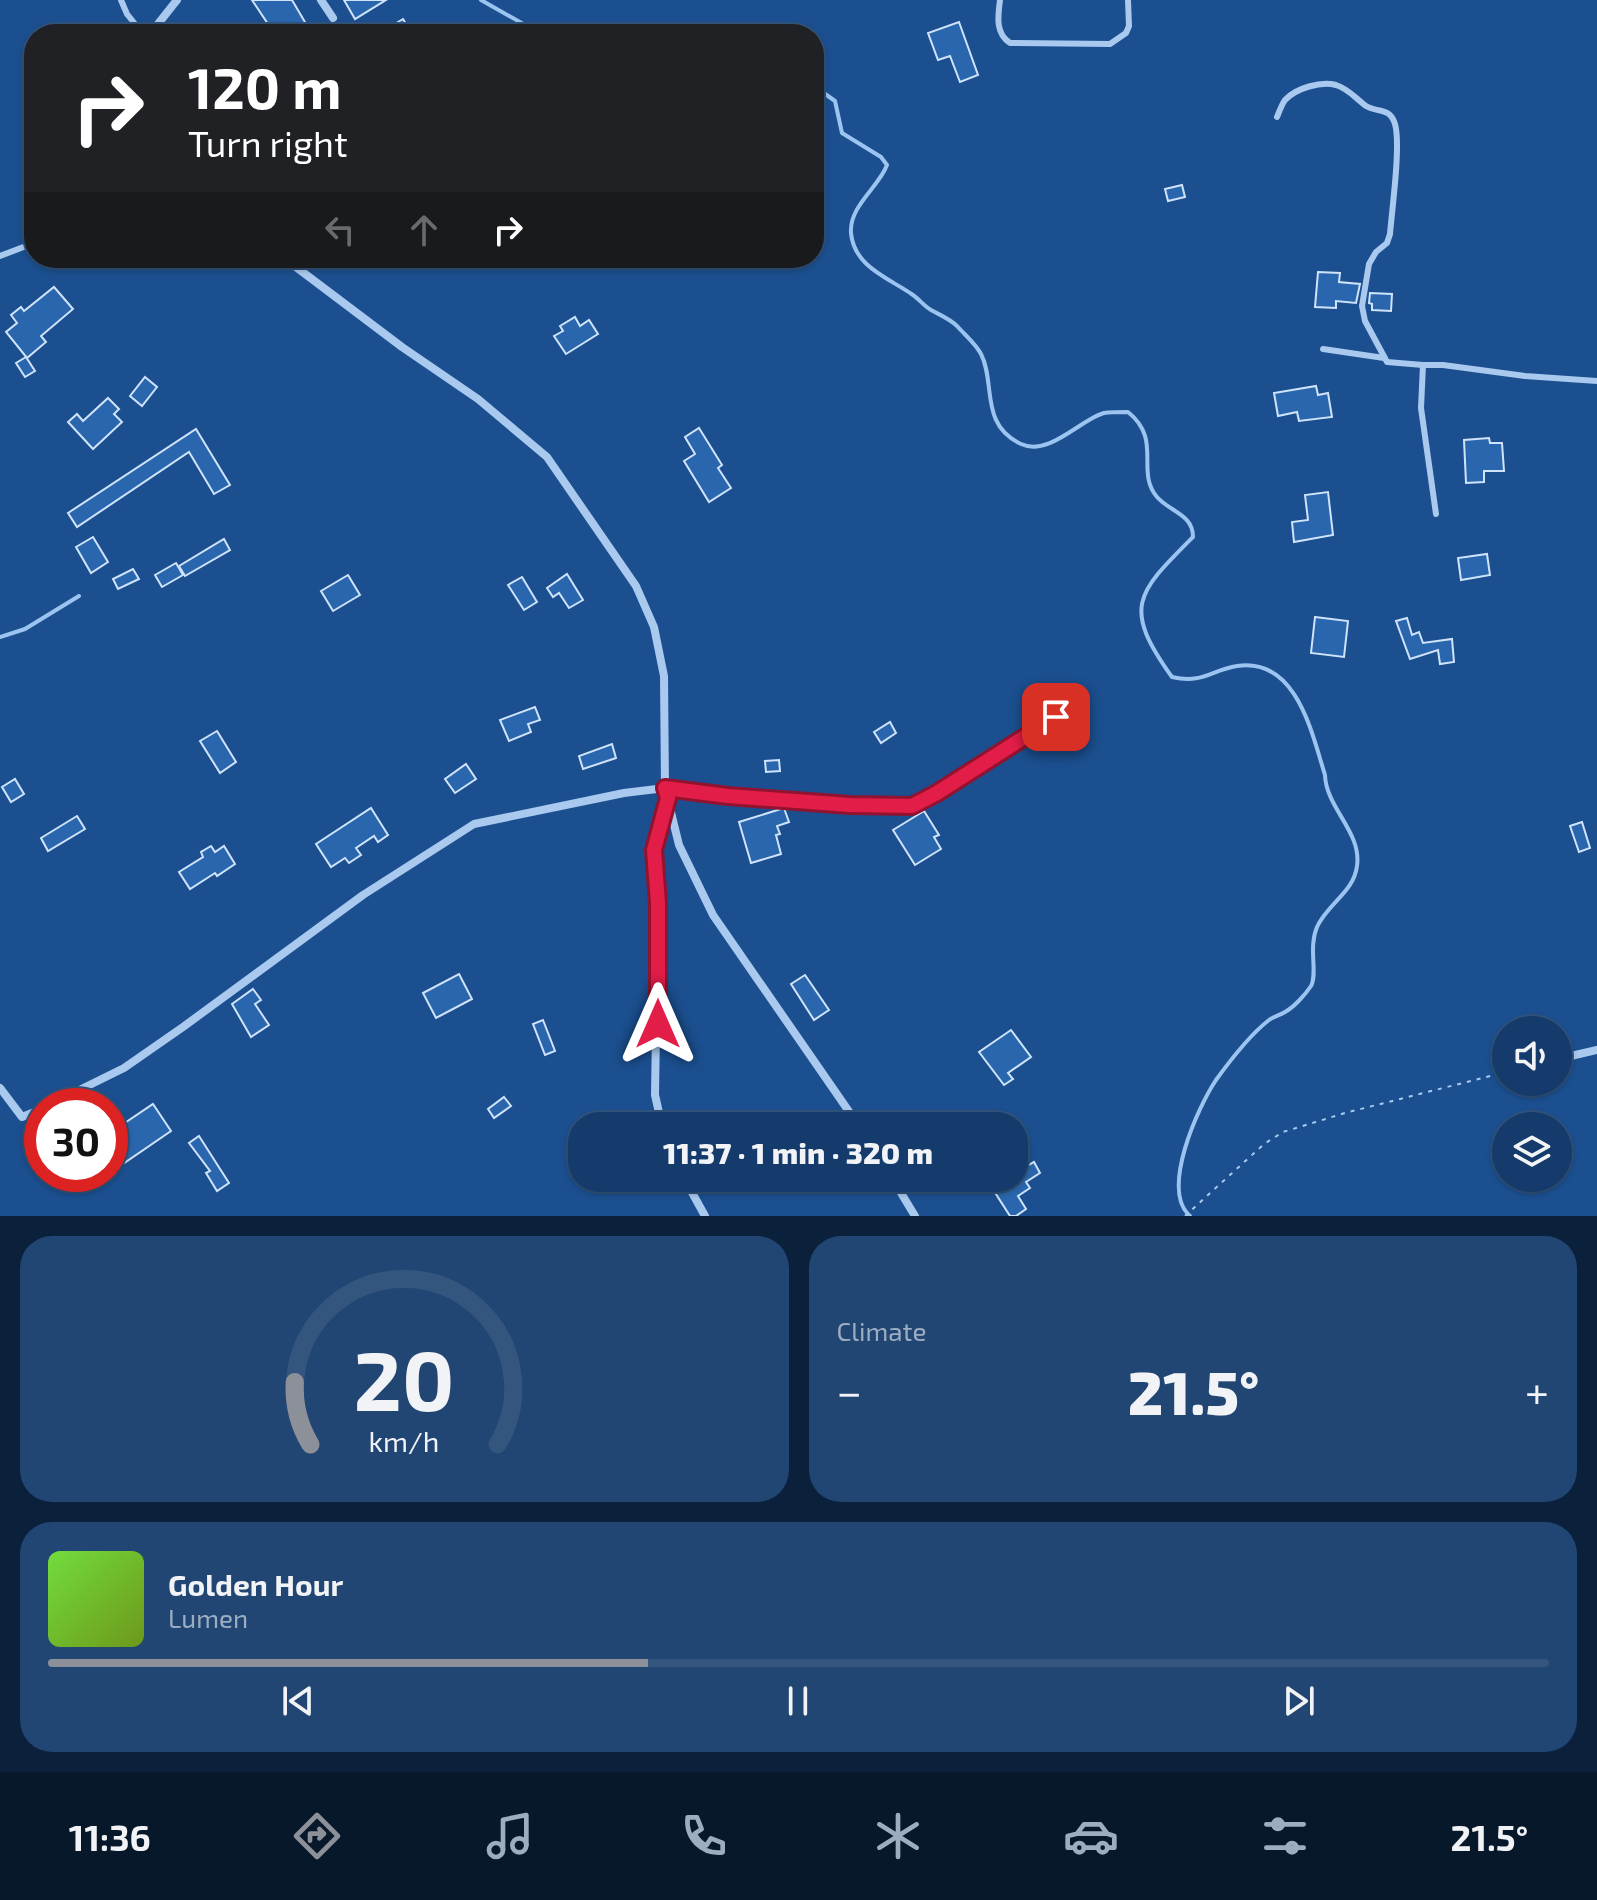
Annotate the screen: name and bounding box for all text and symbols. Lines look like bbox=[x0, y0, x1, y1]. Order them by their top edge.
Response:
text: 120 m bbox=[188, 53, 342, 120]
icon: right bbox=[56, 56, 160, 160]
text: Turn right bbox=[188, 121, 348, 164]
icon: left bbox=[318, 208, 362, 252]
icon: ahead bbox=[402, 208, 446, 252]
icon: right bbox=[486, 208, 530, 252]
pin bbox=[1022, 683, 1090, 751]
icon: arrive bbox=[1034, 695, 1078, 739]
position arrow bbox=[616, 982, 700, 1066]
map controls bbox=[1492, 1016, 1572, 1192]
button: sound bbox=[1492, 1016, 1572, 1096]
speed limit sign: 30 bbox=[24, 1088, 128, 1192]
button: layers bbox=[1492, 1112, 1572, 1192]
text: 11:37 · 1 min · 320 m bbox=[663, 1134, 933, 1170]
text: Climate bbox=[837, 1315, 926, 1346]
text: 20 bbox=[354, 1328, 455, 1428]
text: 21.5° bbox=[1128, 1355, 1259, 1427]
text: − bbox=[837, 1364, 862, 1417]
text: + bbox=[1525, 1364, 1549, 1417]
text: km/h bbox=[369, 1423, 440, 1458]
text: Golden Hour bbox=[168, 1566, 343, 1602]
text: Lumen bbox=[168, 1602, 248, 1633]
icon: previous bbox=[276, 1679, 320, 1723]
icon: pause bbox=[776, 1679, 820, 1723]
icon: next bbox=[1277, 1679, 1321, 1723]
icon: directions bbox=[289, 1808, 345, 1864]
icon: music bbox=[482, 1808, 538, 1864]
icon: phone bbox=[676, 1808, 732, 1864]
icon: climate bbox=[870, 1808, 926, 1864]
icon: car bbox=[1063, 1808, 1119, 1864]
icon: filters bbox=[1257, 1808, 1313, 1864]
text: 11:36 bbox=[69, 1815, 151, 1858]
text: 21.5° bbox=[1451, 1815, 1528, 1858]

